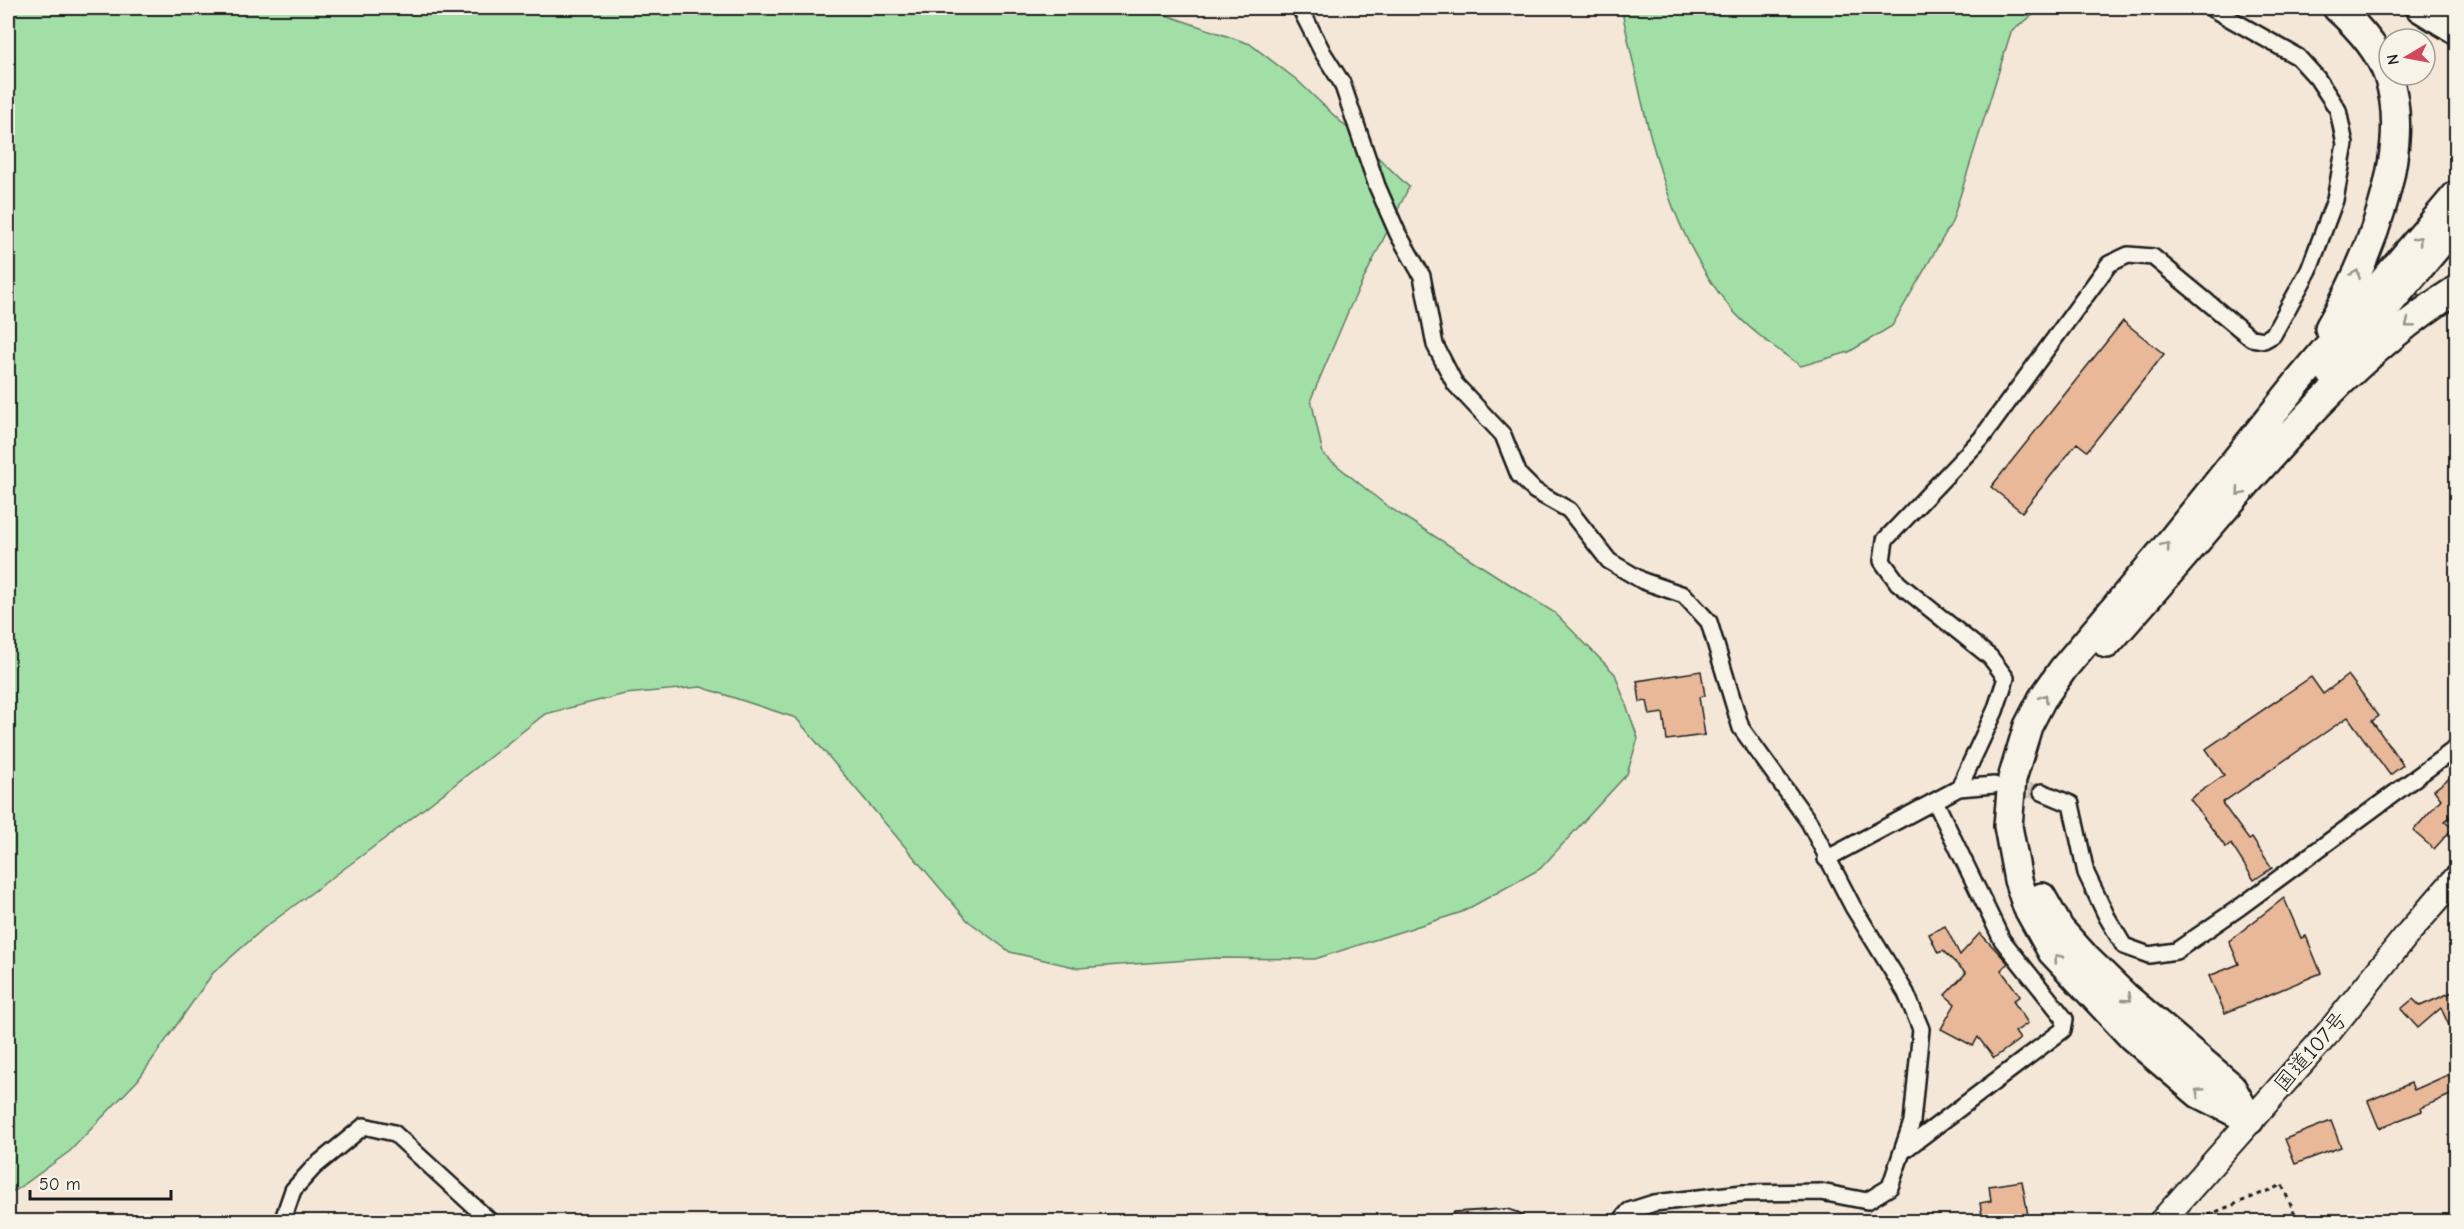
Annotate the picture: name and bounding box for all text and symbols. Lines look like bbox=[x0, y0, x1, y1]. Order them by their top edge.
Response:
north arrow bbox=[2377, 27, 2437, 87]
text: N bbox=[2383, 53, 2403, 66]
one-way arrow bbox=[2411, 236, 2422, 247]
one-way arrow bbox=[2349, 269, 2361, 280]
one-way arrow bbox=[2405, 316, 2416, 327]
one-way arrow bbox=[2236, 485, 2247, 495]
one-way arrow bbox=[2159, 542, 2170, 553]
one-way arrow bbox=[2037, 693, 2048, 704]
one-way arrow bbox=[2054, 954, 2065, 965]
one-way arrow bbox=[2121, 991, 2132, 1002]
street label: 国道107号 bbox=[2269, 1006, 2353, 1097]
one-way arrow bbox=[2194, 1089, 2205, 1100]
scale bar bbox=[30, 1163, 171, 1201]
text: 50 m bbox=[39, 1174, 81, 1195]

